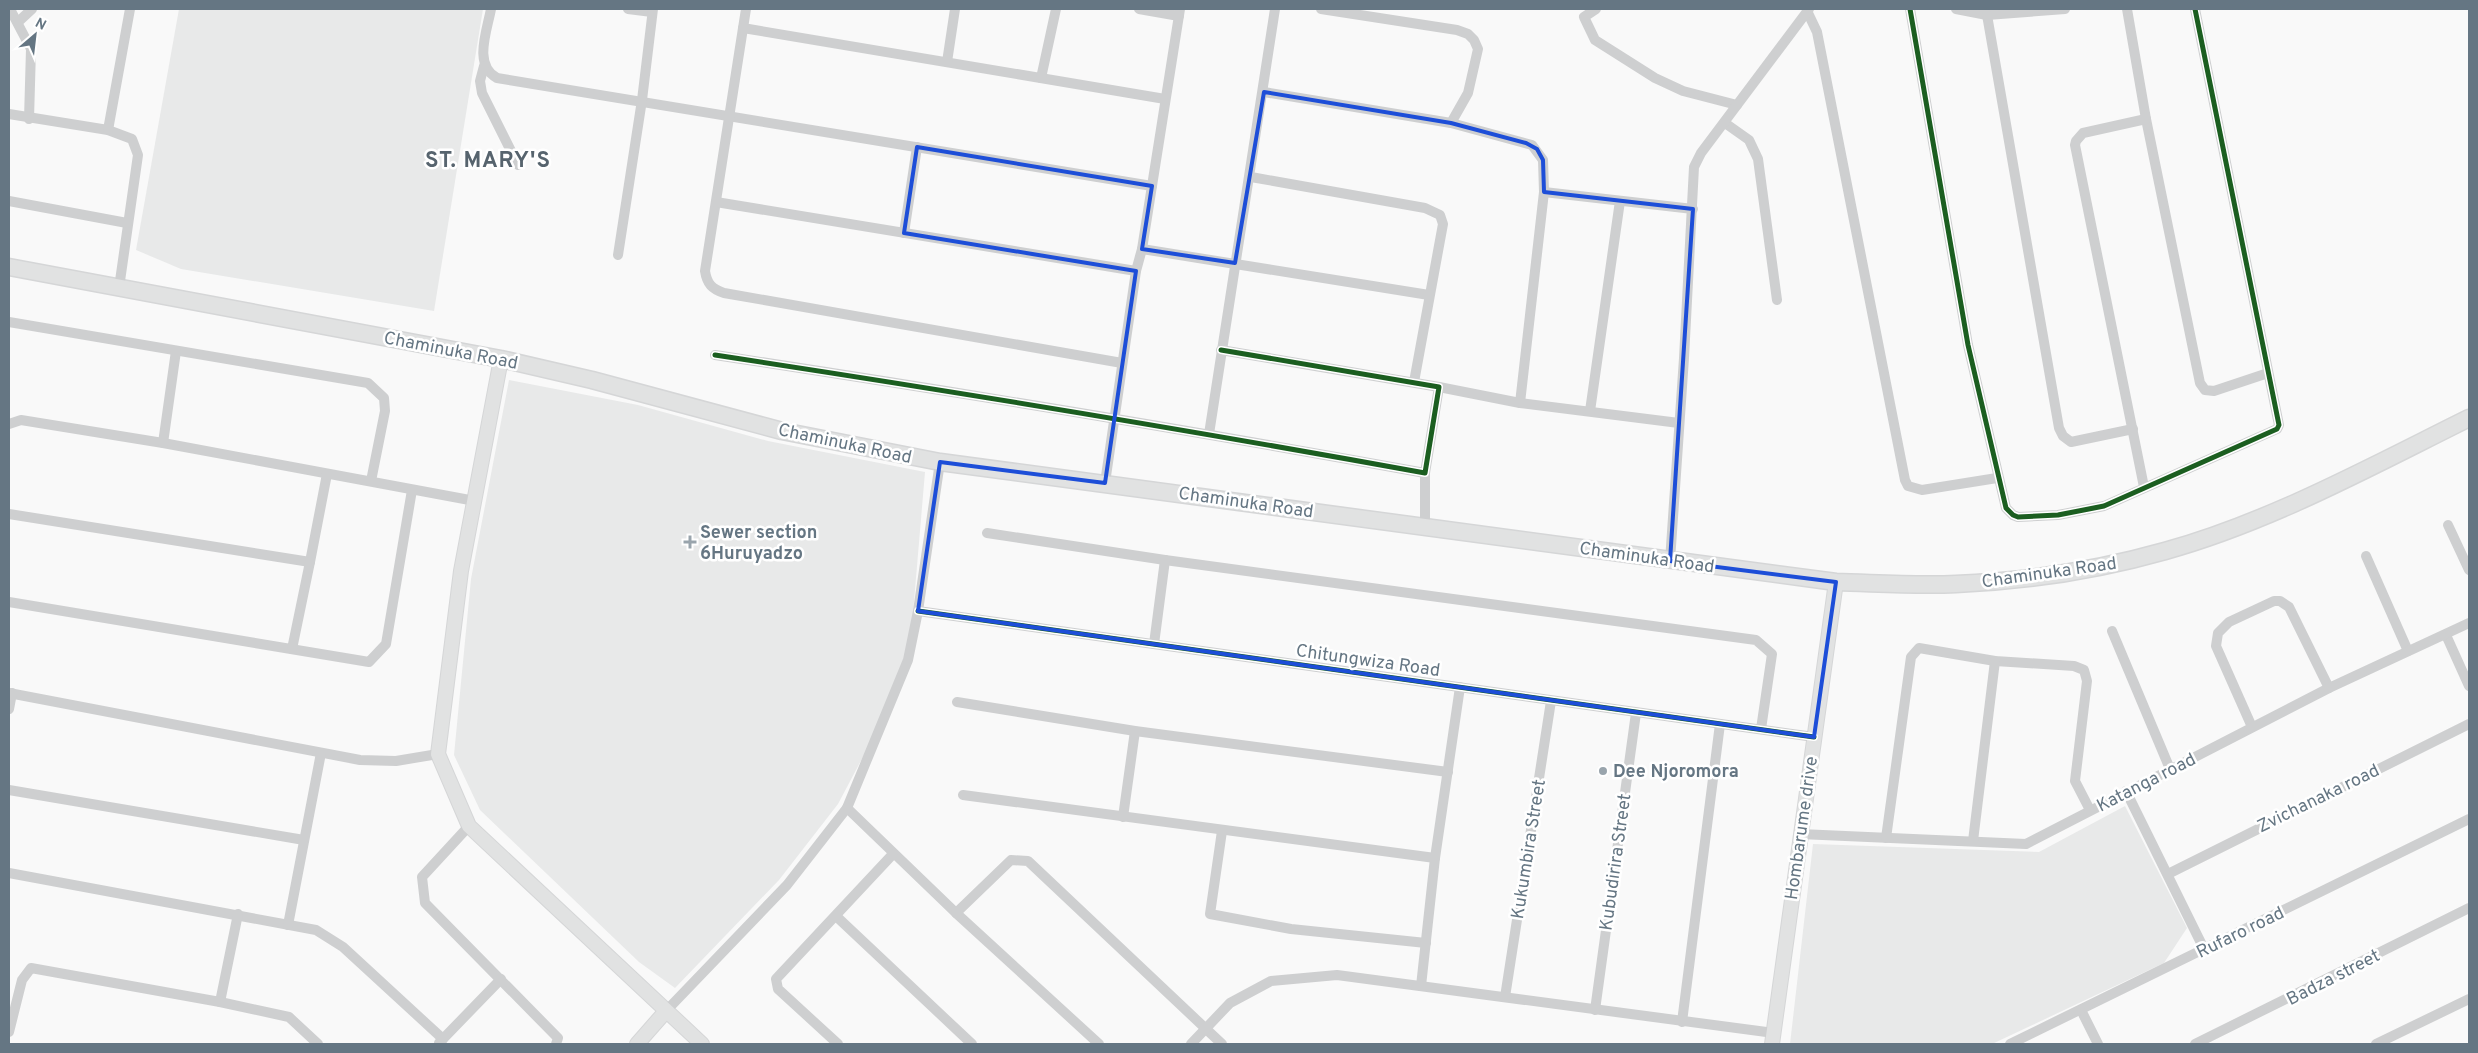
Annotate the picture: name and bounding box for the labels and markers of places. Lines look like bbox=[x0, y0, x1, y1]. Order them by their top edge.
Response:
place label: Sewer section 6Huruyadzo bbox=[700, 522, 817, 566]
marker: Sewer section 6Huruyadzo bbox=[684, 536, 696, 548]
place label: Dee Njoromora bbox=[1613, 761, 1739, 784]
marker: Dee Njoromora bbox=[1597, 765, 1609, 777]

